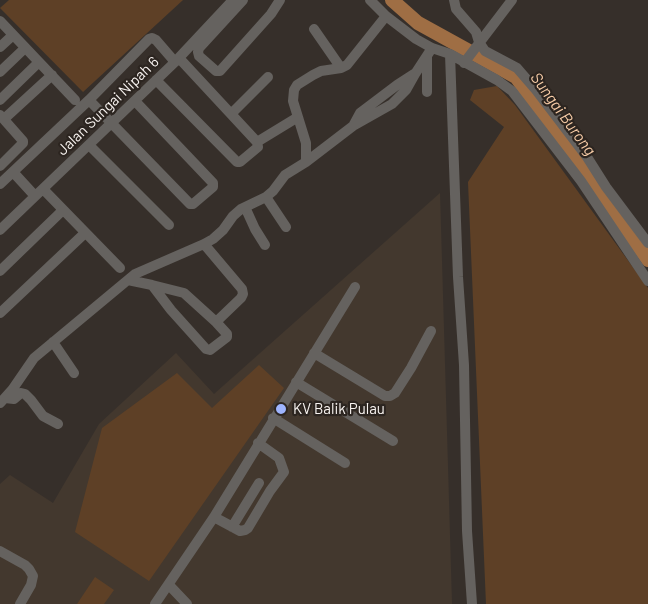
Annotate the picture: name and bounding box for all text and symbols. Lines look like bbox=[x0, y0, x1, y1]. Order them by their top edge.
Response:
street label: Jalan Sungai Nipah 6 bbox=[53, 53, 163, 159]
water label: Sungai Burong bbox=[526, 69, 600, 159]
place label: KV Balik Pulau bbox=[293, 400, 385, 418]
marker: KV Balik Pulau bbox=[274, 402, 288, 416]

